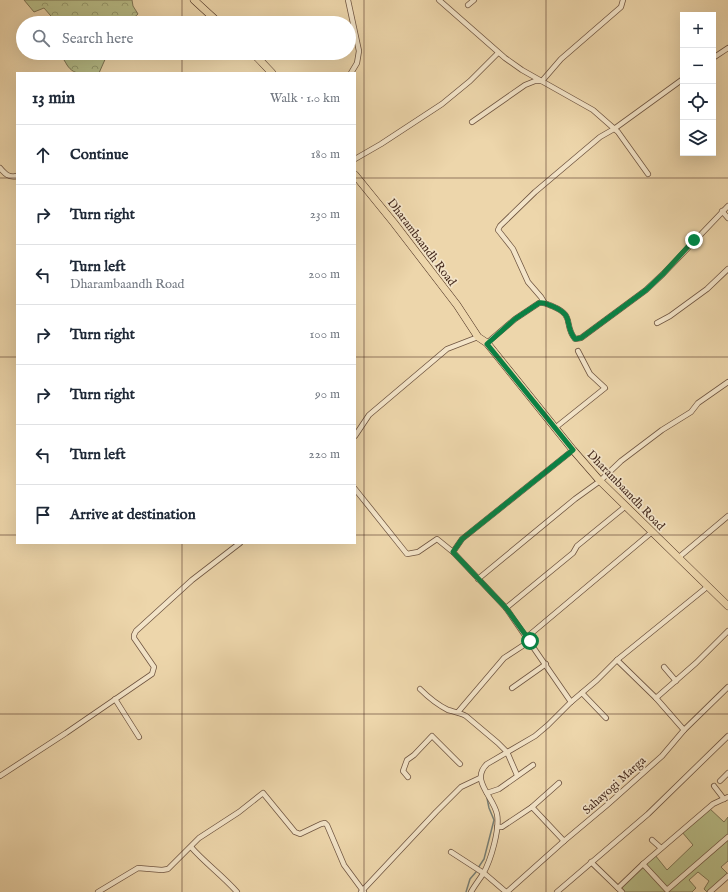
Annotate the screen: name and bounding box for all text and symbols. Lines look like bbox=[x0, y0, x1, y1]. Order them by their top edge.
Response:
map controls bbox=[680, 12, 716, 156]
button: + bbox=[680, 12, 716, 48]
search box bbox=[16, 16, 356, 60]
icon: search bbox=[30, 27, 52, 49]
text: Search here bbox=[62, 29, 133, 48]
button: − bbox=[680, 48, 716, 84]
button: locate bbox=[680, 84, 716, 120]
text: 13 min bbox=[32, 88, 75, 109]
text: Walk · 1.0 km bbox=[270, 90, 340, 107]
button: layers bbox=[680, 120, 716, 156]
icon: ahead bbox=[32, 144, 54, 166]
text: Continue bbox=[70, 145, 128, 164]
text: 180 m bbox=[311, 146, 340, 163]
street label: Dharambaandh Road bbox=[384, 196, 460, 290]
icon: right bbox=[32, 204, 54, 226]
text: Turn right bbox=[70, 205, 135, 224]
text: 230 m bbox=[310, 206, 340, 223]
route end bbox=[685, 231, 703, 249]
text: Turn left bbox=[70, 257, 126, 276]
icon: left bbox=[32, 264, 54, 286]
text: 200 m bbox=[308, 266, 340, 283]
text: Dharambaandh Road bbox=[70, 276, 185, 293]
icon: right bbox=[32, 324, 54, 346]
text: Turn right bbox=[70, 325, 135, 344]
text: 100 m bbox=[310, 326, 340, 343]
icon: right bbox=[32, 384, 54, 406]
text: Turn right bbox=[70, 385, 135, 404]
text: 90 m bbox=[315, 386, 340, 403]
icon: left bbox=[32, 444, 54, 466]
text: Turn left bbox=[70, 445, 126, 464]
text: 220 m bbox=[309, 446, 340, 463]
street label: Dharambaandh Road bbox=[584, 447, 668, 534]
icon: arrive bbox=[32, 504, 54, 526]
text: Arrive at destination bbox=[70, 505, 196, 524]
route start bbox=[521, 632, 539, 650]
street label: Sahayogi Marga bbox=[580, 753, 650, 818]

